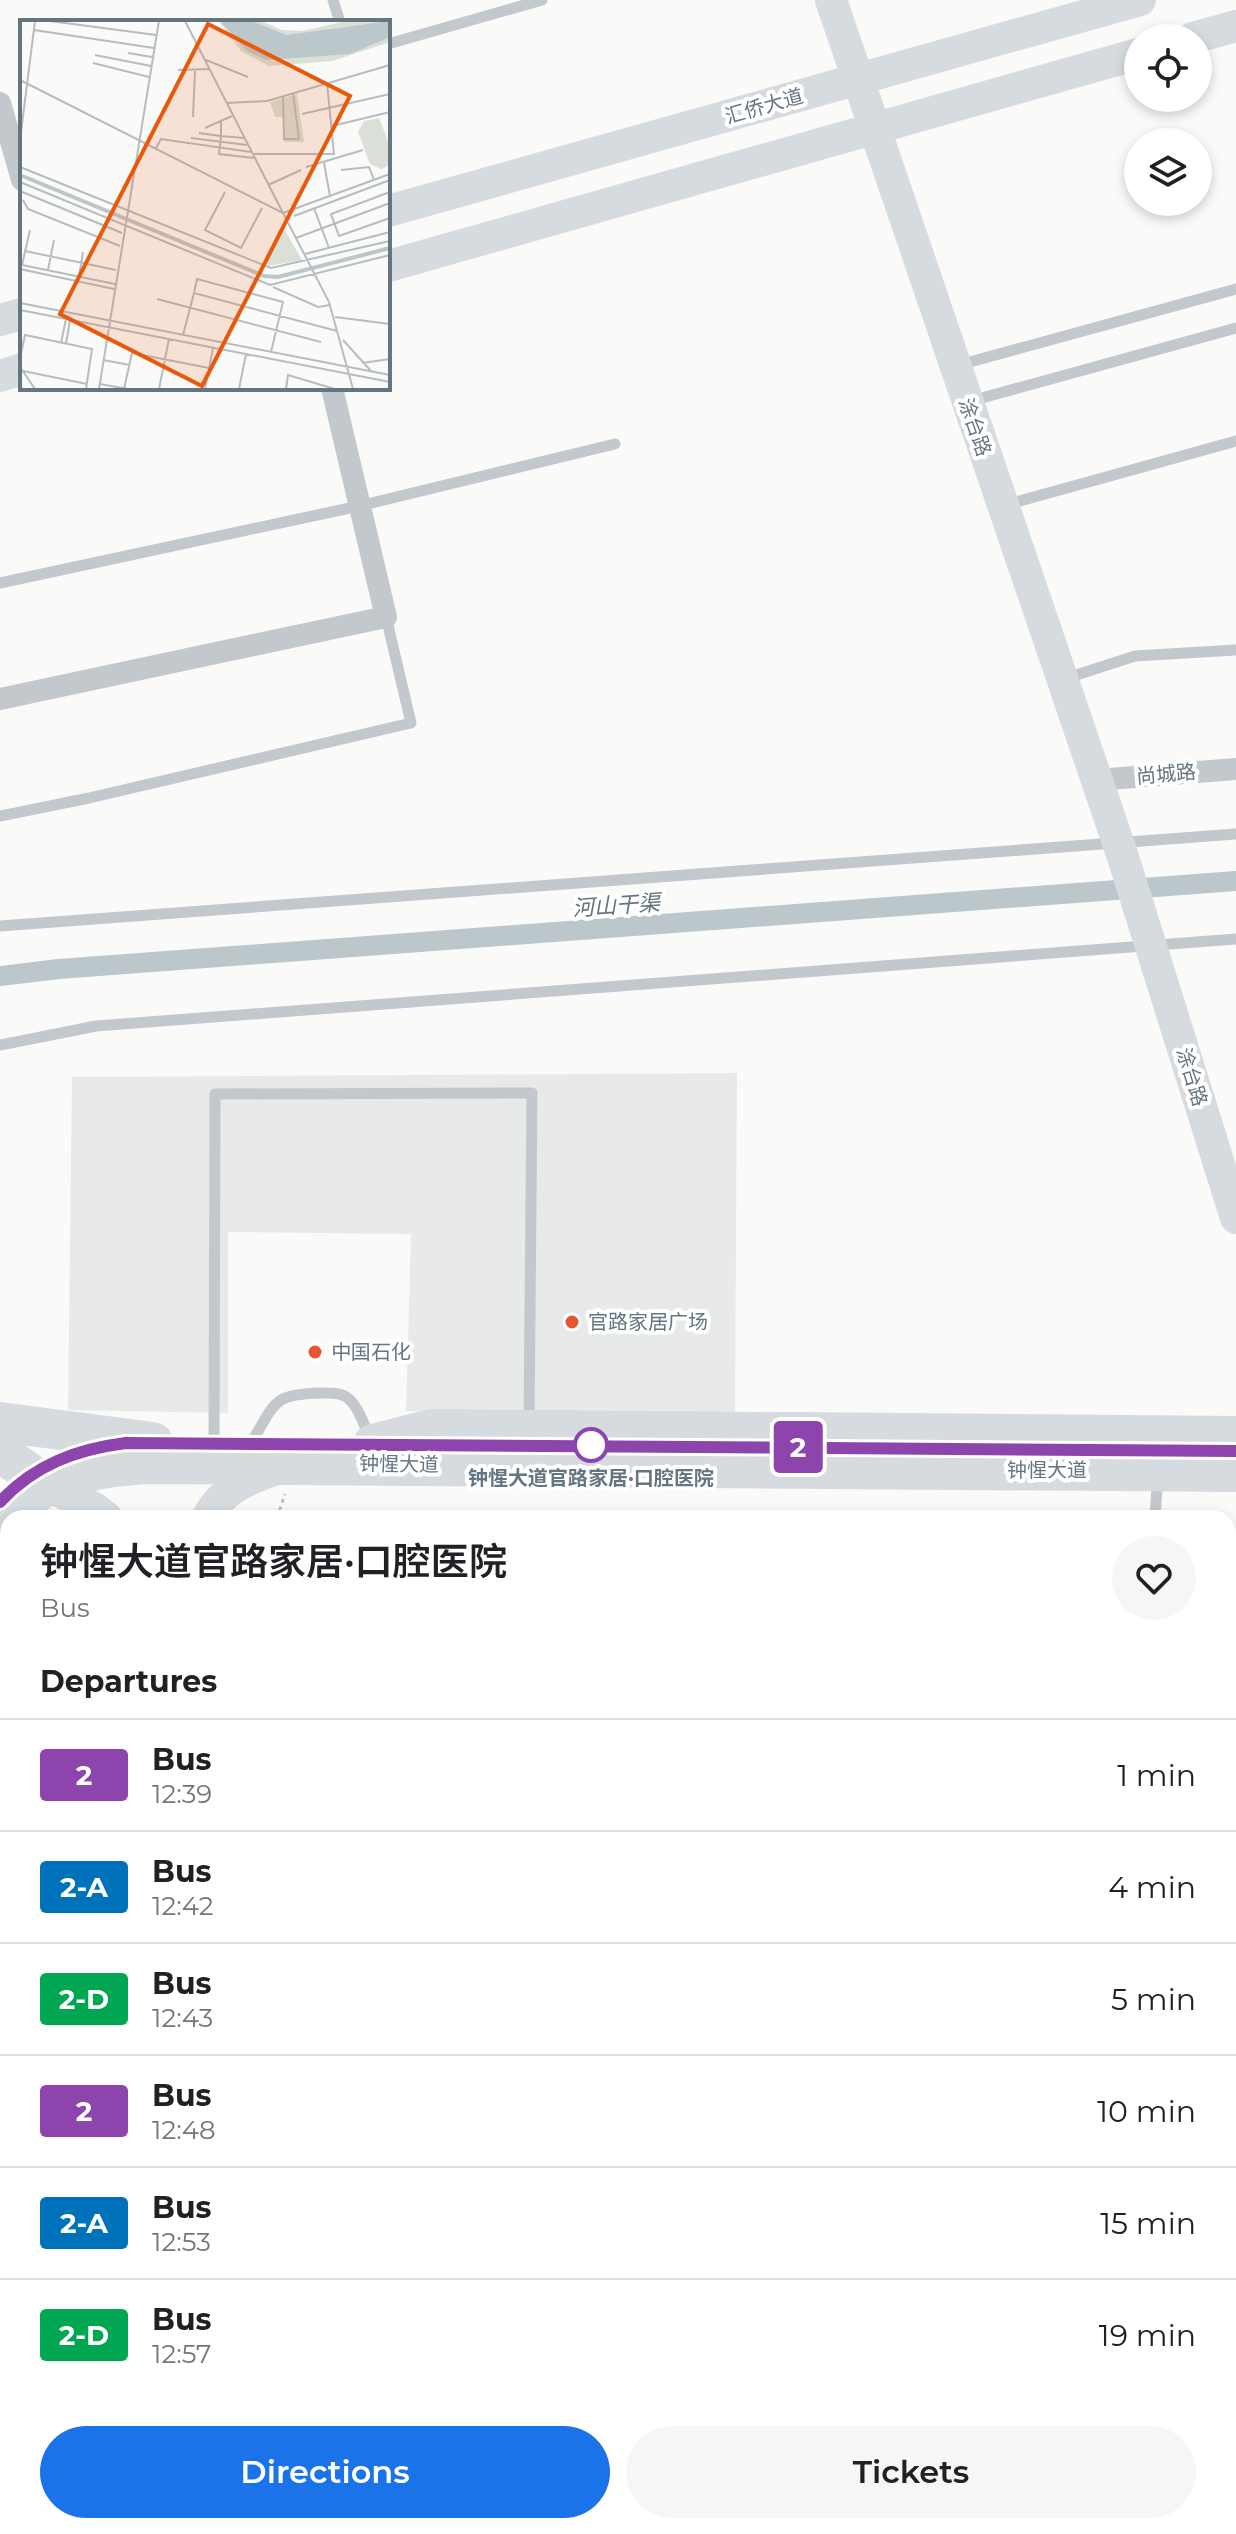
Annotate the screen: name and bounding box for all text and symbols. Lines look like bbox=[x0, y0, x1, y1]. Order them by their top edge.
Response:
inset map bbox=[20, 20, 390, 390]
map controls bbox=[1124, 24, 1212, 216]
button: locate bbox=[1124, 24, 1212, 112]
street label: 汇侨大道 bbox=[722, 83, 806, 129]
button: layers bbox=[1124, 128, 1212, 216]
street label: 涂台路 bbox=[954, 395, 996, 459]
street label: 尚城路 bbox=[1135, 759, 1197, 789]
water label: 河山干渠 bbox=[571, 889, 664, 922]
street label: 涂台路 bbox=[1172, 1045, 1212, 1109]
place label: 官路家居广场 bbox=[588, 1310, 708, 1334]
marker: 官路家居广场 bbox=[563, 1313, 581, 1331]
place label: 中国石化 bbox=[331, 1340, 411, 1364]
marker: 中国石化 bbox=[306, 1343, 324, 1361]
line badge: 2 bbox=[772, 1421, 824, 1473]
marker: 钟惺大道官路家居·口腔医院 bbox=[574, 1428, 608, 1462]
text: 2 bbox=[790, 1430, 806, 1464]
street label: 钟惺大道 bbox=[359, 1451, 439, 1477]
street label: 钟惺大道 bbox=[1007, 1458, 1087, 1482]
place label: 钟惺大道官路家居·口腔医院 bbox=[468, 1466, 714, 1490]
button: heart bbox=[1112, 1536, 1196, 1620]
text: 钟惺大道官路家居·口腔医院 bbox=[40, 1538, 507, 1585]
text: Bus bbox=[40, 1592, 90, 1624]
text: Departures bbox=[40, 1663, 217, 1700]
text: Bus bbox=[152, 1741, 212, 1778]
text: 1 min bbox=[1117, 1757, 1196, 1794]
text: 2 bbox=[76, 1758, 92, 1792]
text: 12:39 bbox=[152, 1778, 212, 1810]
text: Bus bbox=[152, 1853, 212, 1890]
text: 4 min bbox=[1108, 1869, 1196, 1906]
text: 2-A bbox=[60, 1870, 108, 1904]
text: 12:42 bbox=[152, 1890, 214, 1922]
text: Bus bbox=[152, 1965, 212, 2002]
text: 5 min bbox=[1111, 1981, 1196, 2018]
text: 2-D bbox=[59, 1982, 109, 2016]
text: 12:43 bbox=[152, 2002, 213, 2034]
text: Bus bbox=[152, 2077, 212, 2114]
text: 10 min bbox=[1097, 2093, 1196, 2130]
text: 2 bbox=[76, 2094, 92, 2128]
text: 12:48 bbox=[152, 2114, 216, 2146]
text: Bus bbox=[152, 2189, 212, 2226]
text: 15 min bbox=[1100, 2205, 1196, 2242]
text: 2-A bbox=[60, 2206, 108, 2240]
text: 12:53 bbox=[152, 2226, 211, 2258]
text: Bus bbox=[152, 2301, 212, 2338]
text: 19 min bbox=[1099, 2317, 1196, 2354]
text: 2-D bbox=[59, 2318, 109, 2352]
text: 12:57 bbox=[152, 2338, 211, 2370]
button: Directions bbox=[40, 2426, 610, 2518]
button: Tickets bbox=[626, 2426, 1196, 2518]

